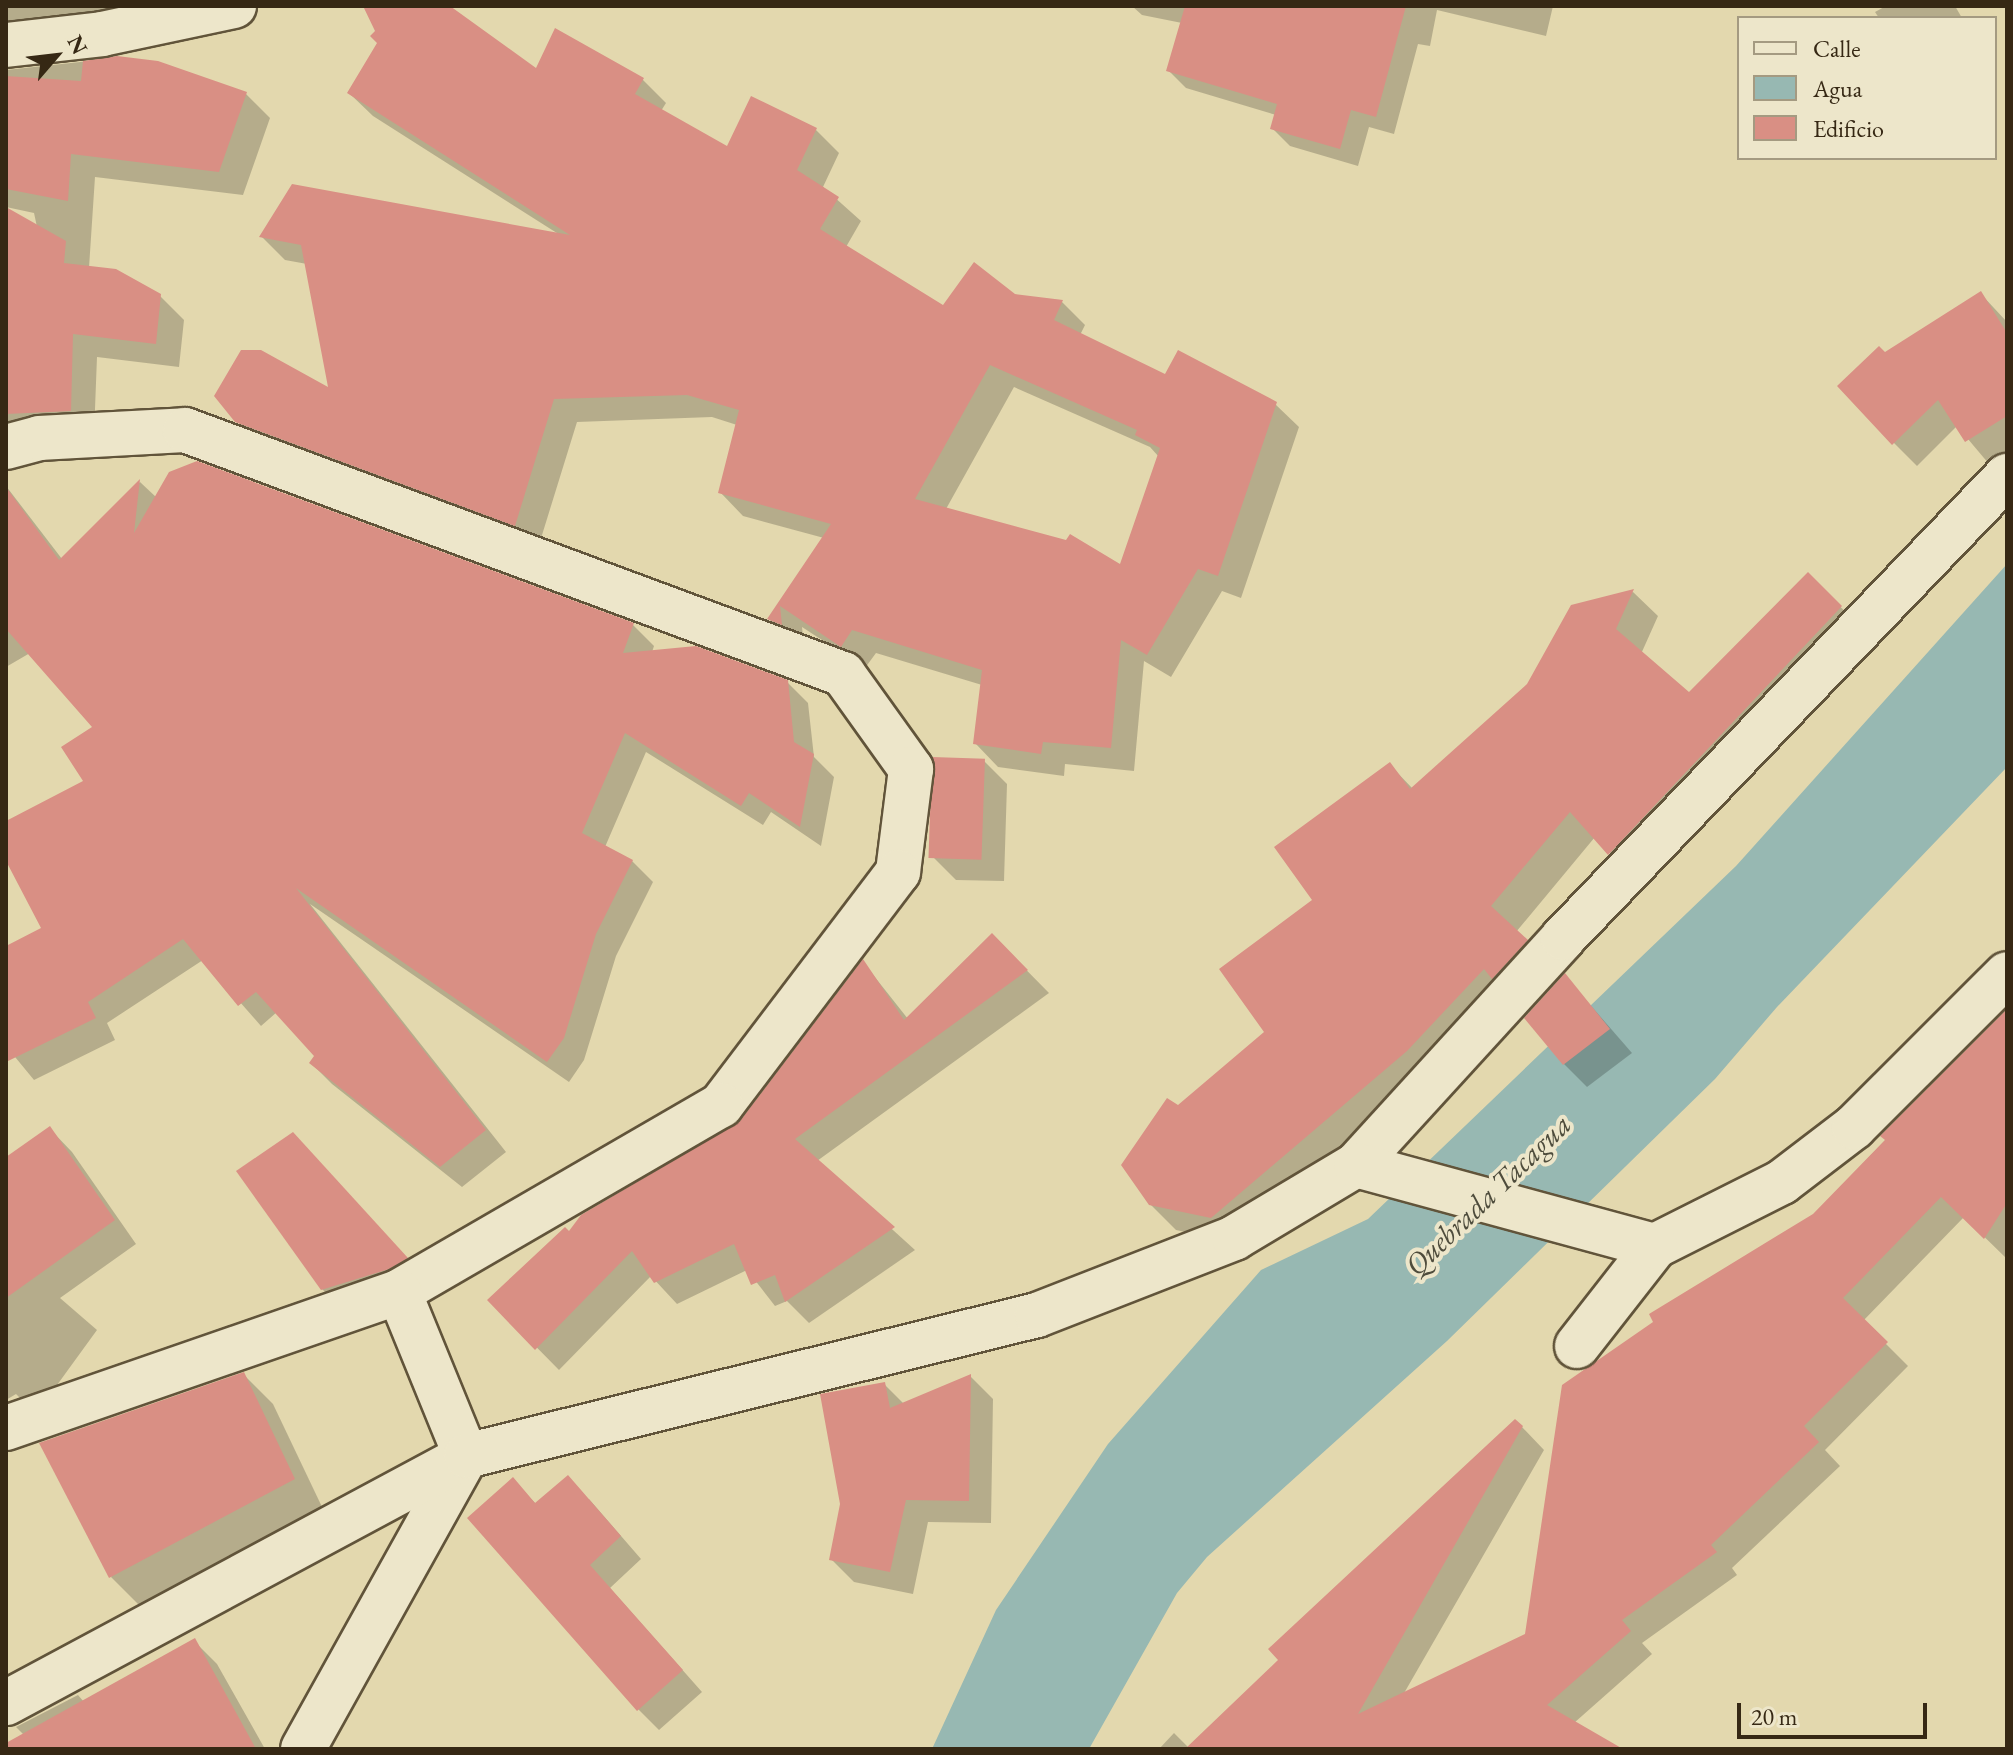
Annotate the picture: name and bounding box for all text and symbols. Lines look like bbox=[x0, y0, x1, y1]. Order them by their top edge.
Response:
north arrow bbox=[16, 16, 96, 96]
legend bbox=[1737, 16, 1997, 160]
text: N bbox=[61, 30, 95, 59]
text: Calle bbox=[1813, 33, 1861, 64]
text: Agua bbox=[1813, 73, 1862, 104]
text: Edificio bbox=[1813, 113, 1884, 144]
water label: Quebrada Tacagua bbox=[1397, 1107, 1579, 1283]
scale bar bbox=[1741, 1687, 1931, 1737]
text: 20 m bbox=[1751, 1701, 1798, 1732]

